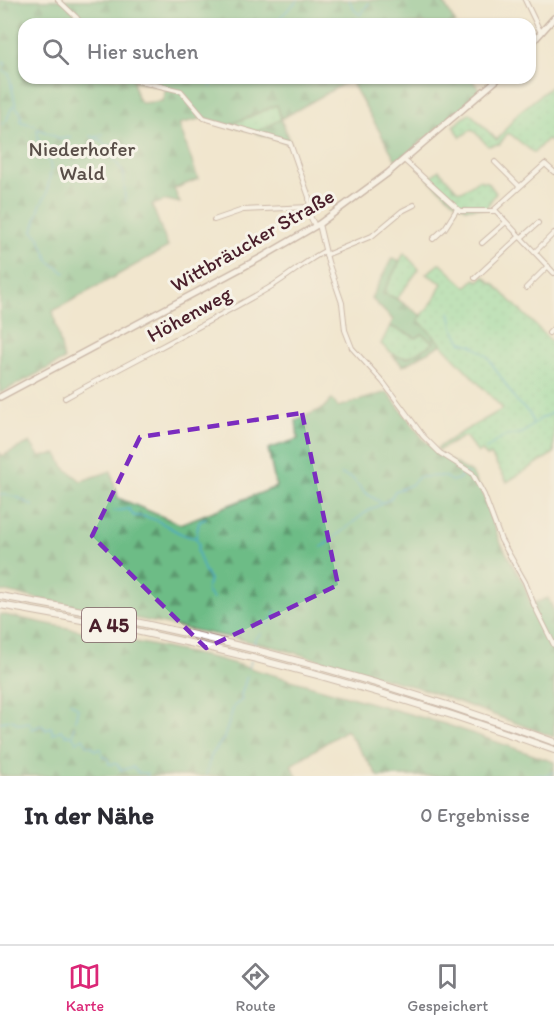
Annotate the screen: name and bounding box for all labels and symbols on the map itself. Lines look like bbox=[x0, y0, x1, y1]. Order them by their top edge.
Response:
park label: Niederhofer Wald bbox=[29, 136, 135, 185]
street label: Wittbräucker Straße bbox=[166, 183, 338, 297]
street label: Höhenweg bbox=[142, 280, 236, 347]
road number: A 45 bbox=[82, 608, 136, 642]

